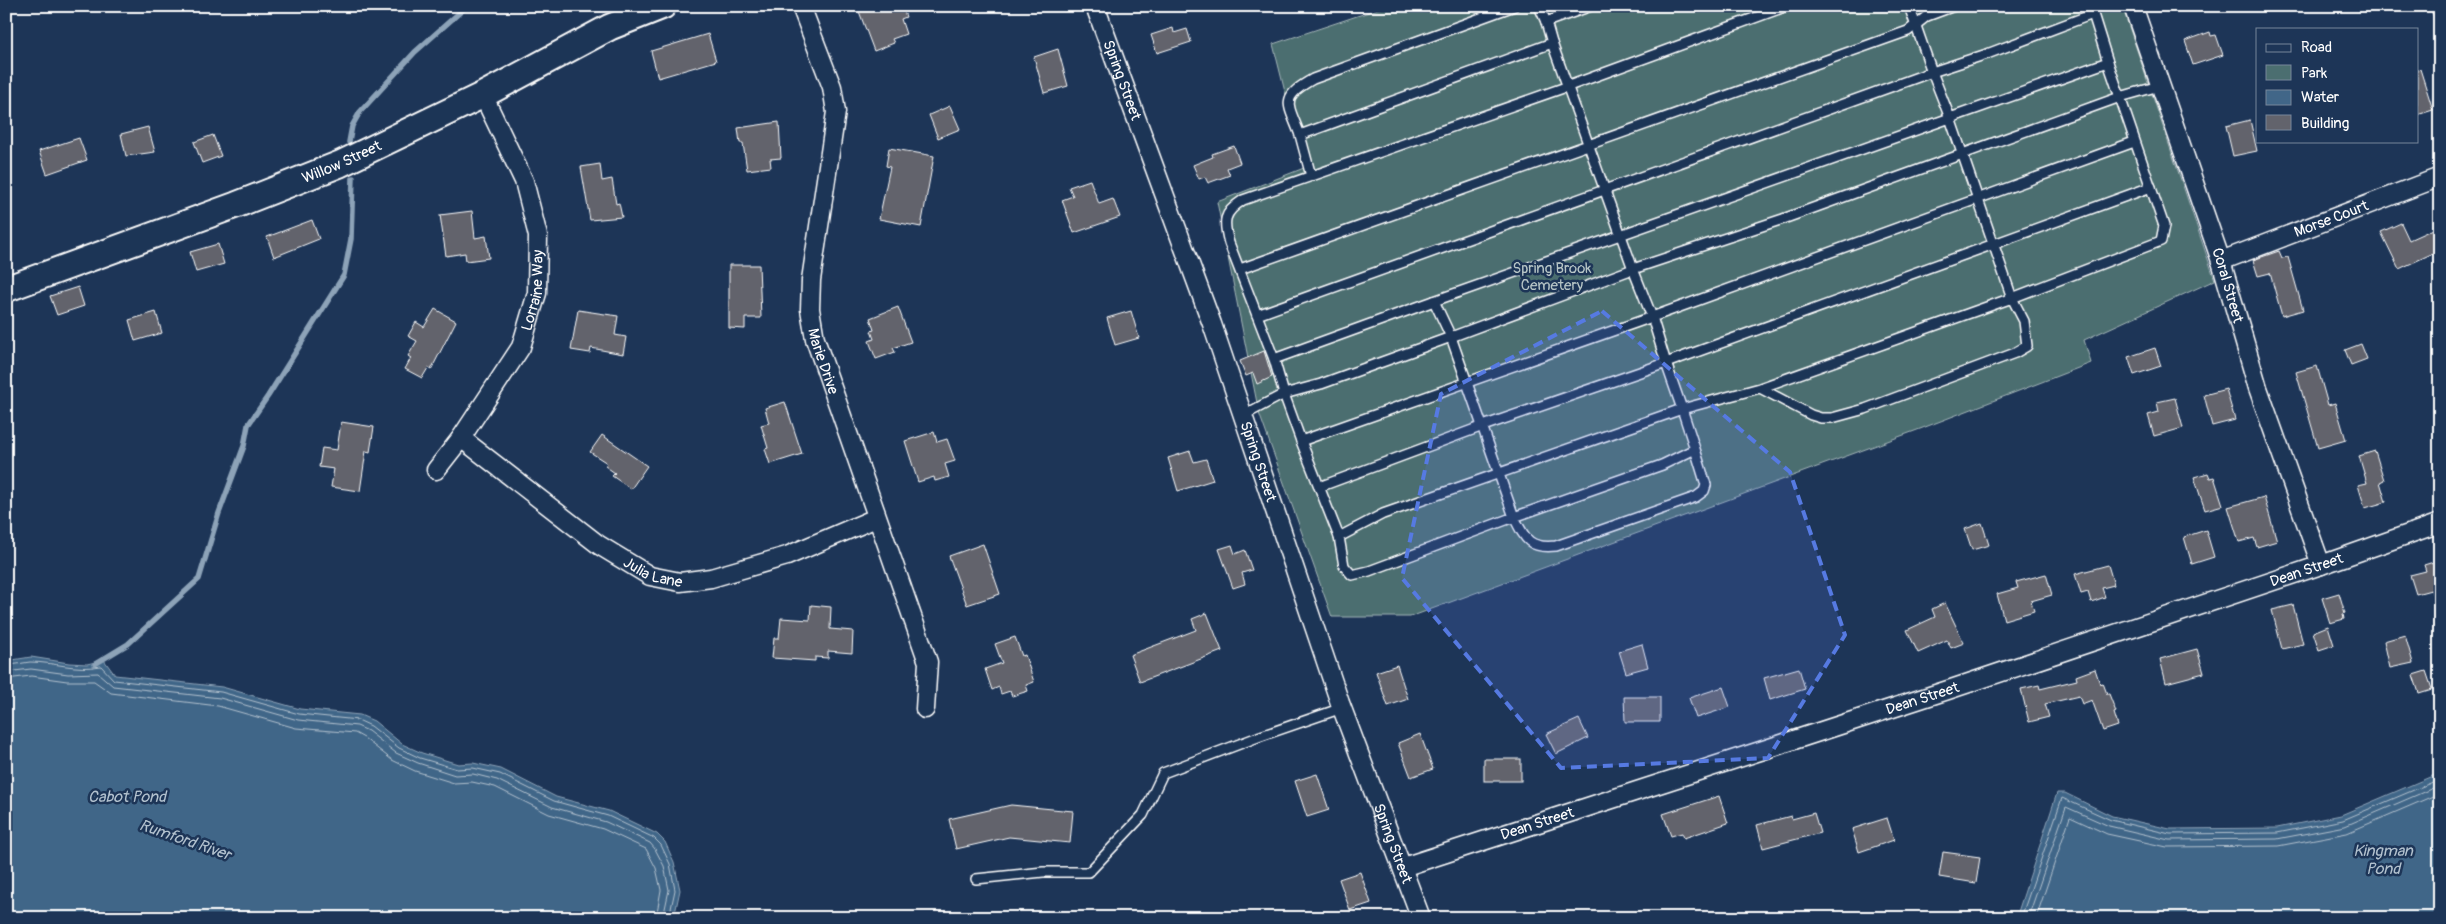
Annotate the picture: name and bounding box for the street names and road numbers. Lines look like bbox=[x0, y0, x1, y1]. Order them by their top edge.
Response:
street label: Spring Street bbox=[1099, 38, 1146, 124]
street label: Willow Street bbox=[299, 136, 385, 188]
street label: Morse Court bbox=[2291, 196, 2372, 242]
street label: Coral Street bbox=[2208, 245, 2248, 326]
street label: Lorraine Way bbox=[517, 249, 547, 333]
street label: Marie Drive bbox=[804, 327, 843, 397]
street label: Spring Street bbox=[1236, 419, 1281, 505]
street label: Dean Street bbox=[2267, 548, 2346, 591]
street label: Julia Lane bbox=[620, 553, 685, 592]
street label: Dean Street bbox=[1883, 677, 1962, 719]
street label: Spring Street bbox=[1369, 801, 1417, 887]
street label: Dean Street bbox=[1498, 802, 1577, 844]

